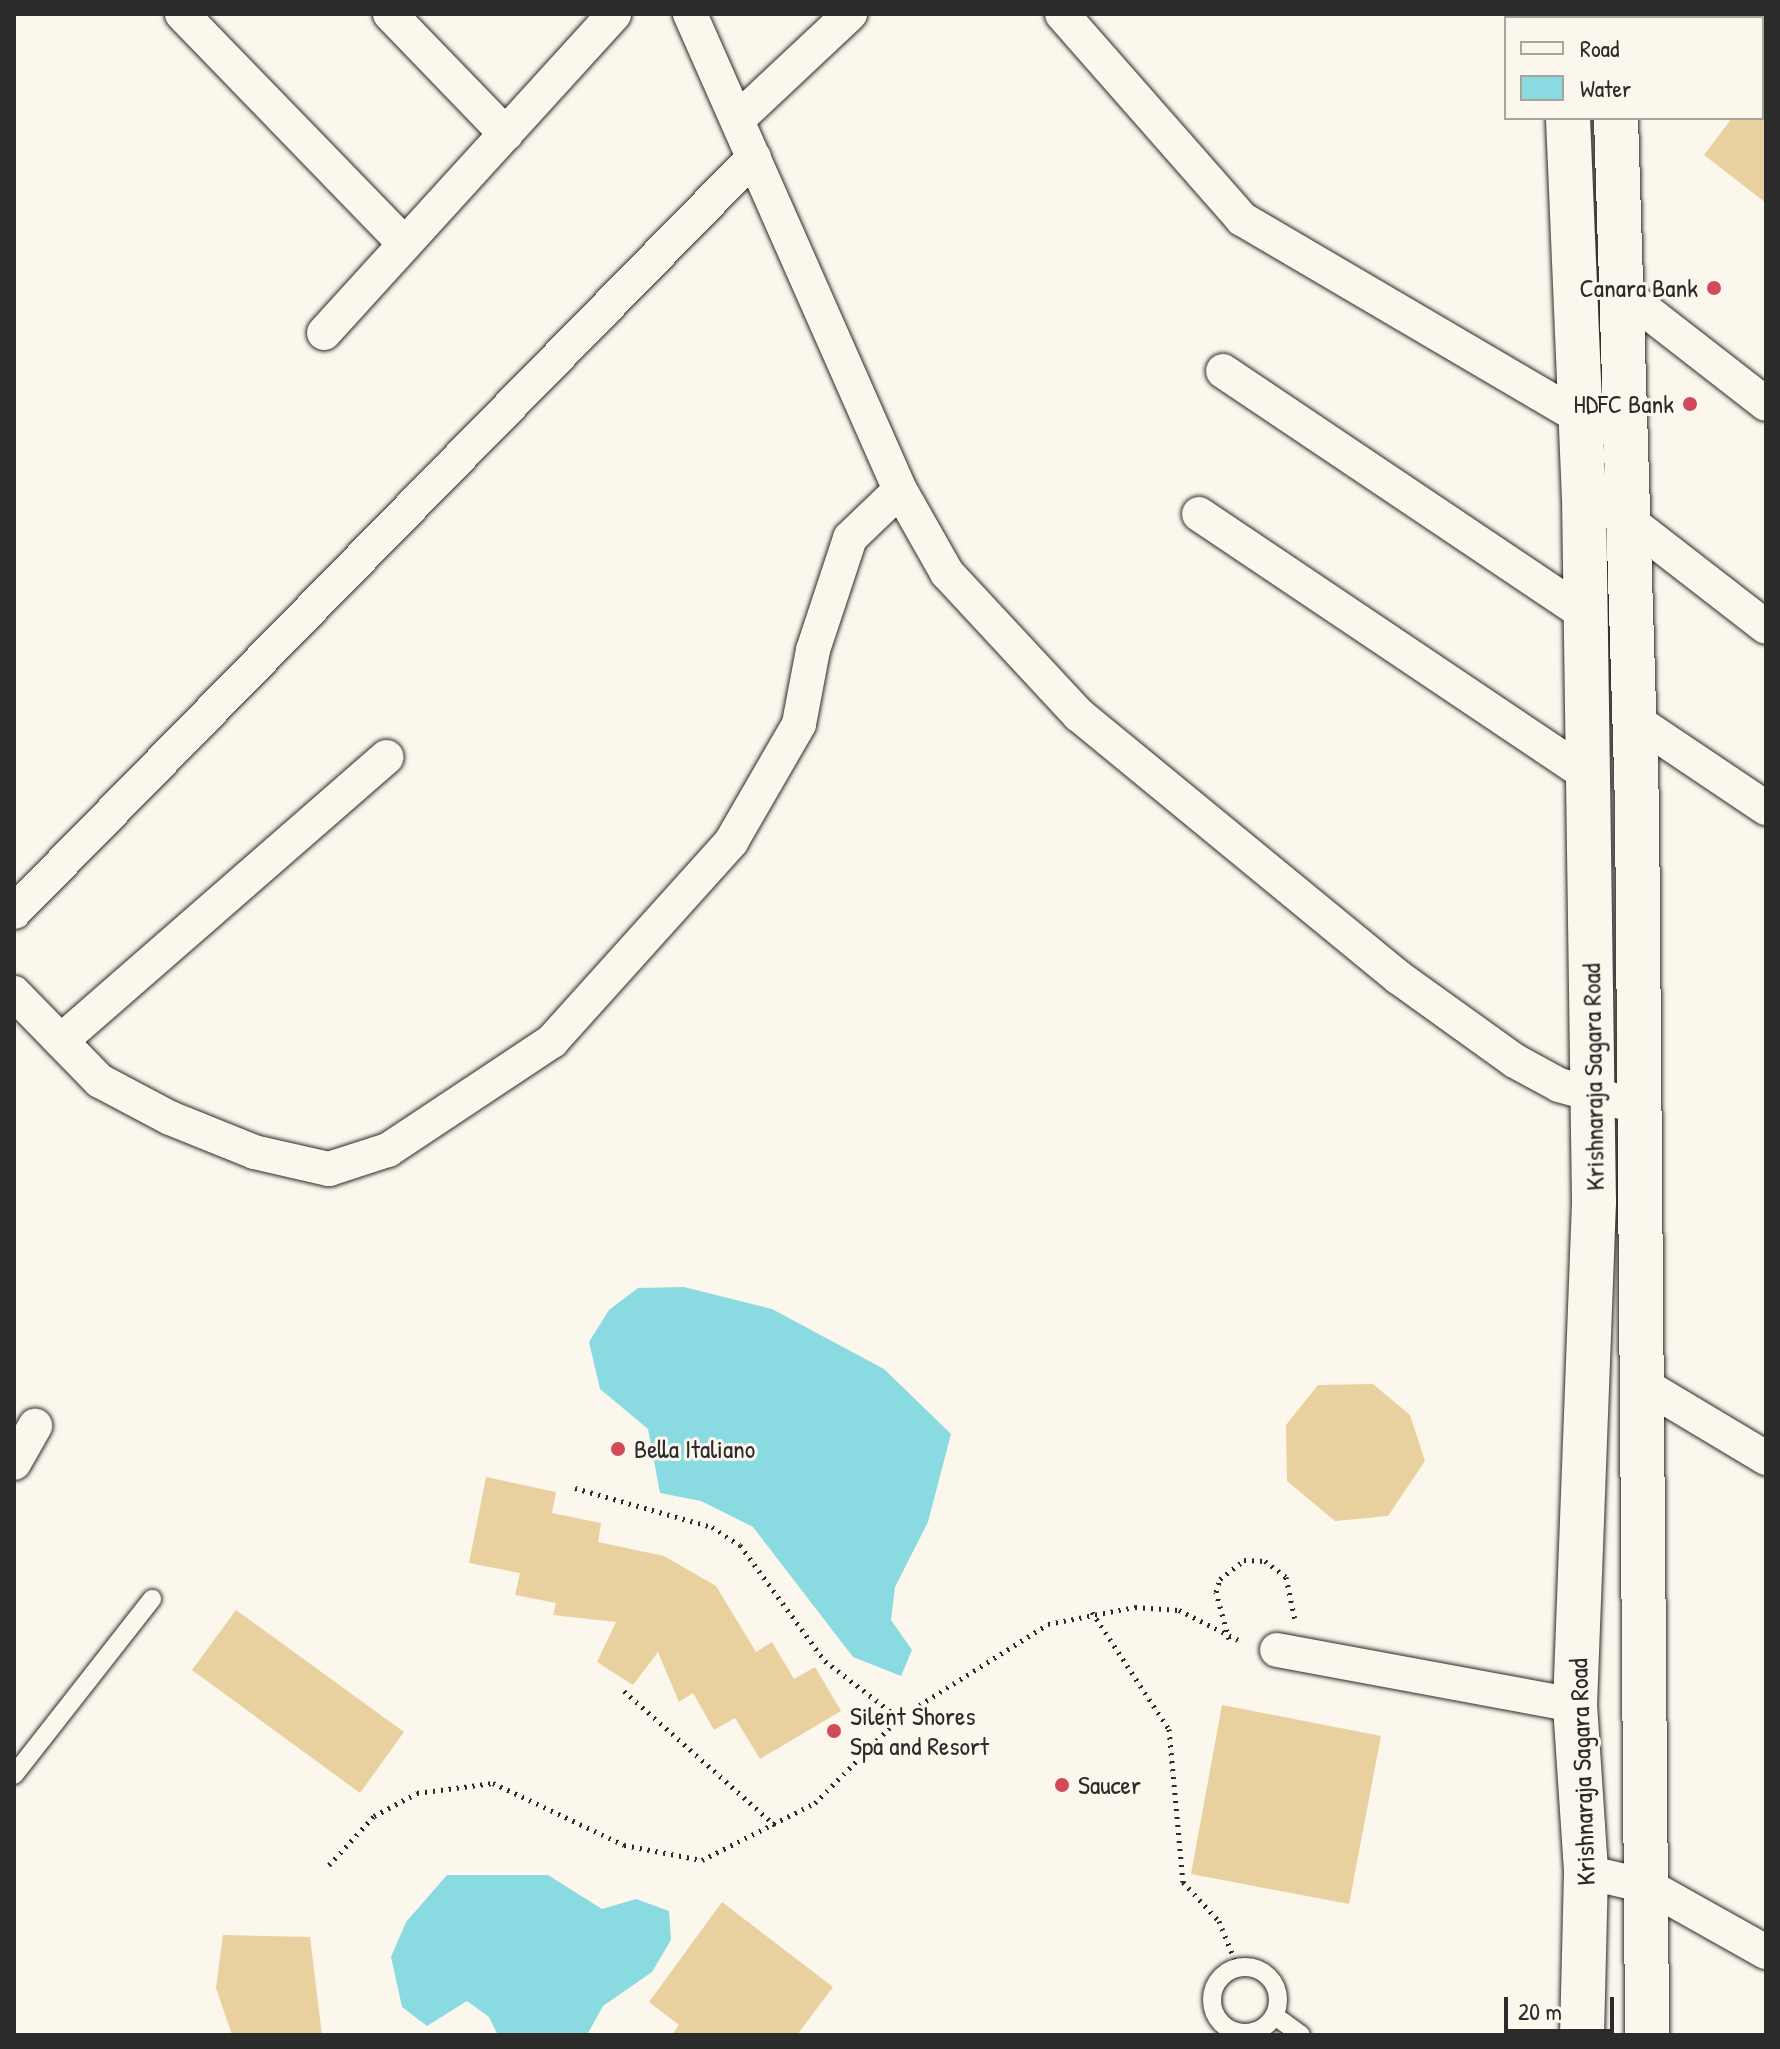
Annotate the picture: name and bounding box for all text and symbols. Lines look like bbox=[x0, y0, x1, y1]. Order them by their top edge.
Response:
legend bbox=[1504, 16, 1764, 120]
text: Road bbox=[1580, 32, 1619, 64]
text: Water bbox=[1580, 72, 1631, 104]
place label: Canara Bank bbox=[1580, 272, 1698, 304]
marker: Canara Bank bbox=[1705, 279, 1723, 297]
place label: HDFC Bank bbox=[1574, 388, 1674, 420]
marker: HDFC Bank bbox=[1681, 395, 1699, 413]
street label: Krishnaraja Sagara Road bbox=[1575, 963, 1611, 1191]
place label: Bella Italiano bbox=[634, 1433, 755, 1465]
marker: Bella Italiano bbox=[609, 1440, 627, 1458]
street label: Krishnaraja Sagara Road bbox=[1562, 1658, 1602, 1886]
place label: Silent Shores Spa and Resort bbox=[850, 1700, 989, 1762]
marker: Silent Shores Spa and Resort bbox=[825, 1722, 843, 1740]
place label: Saucer bbox=[1078, 1769, 1141, 1801]
marker: Saucer bbox=[1053, 1776, 1071, 1794]
scale bar bbox=[1508, 1981, 1618, 2031]
text: 20 m bbox=[1518, 1995, 1562, 2027]

